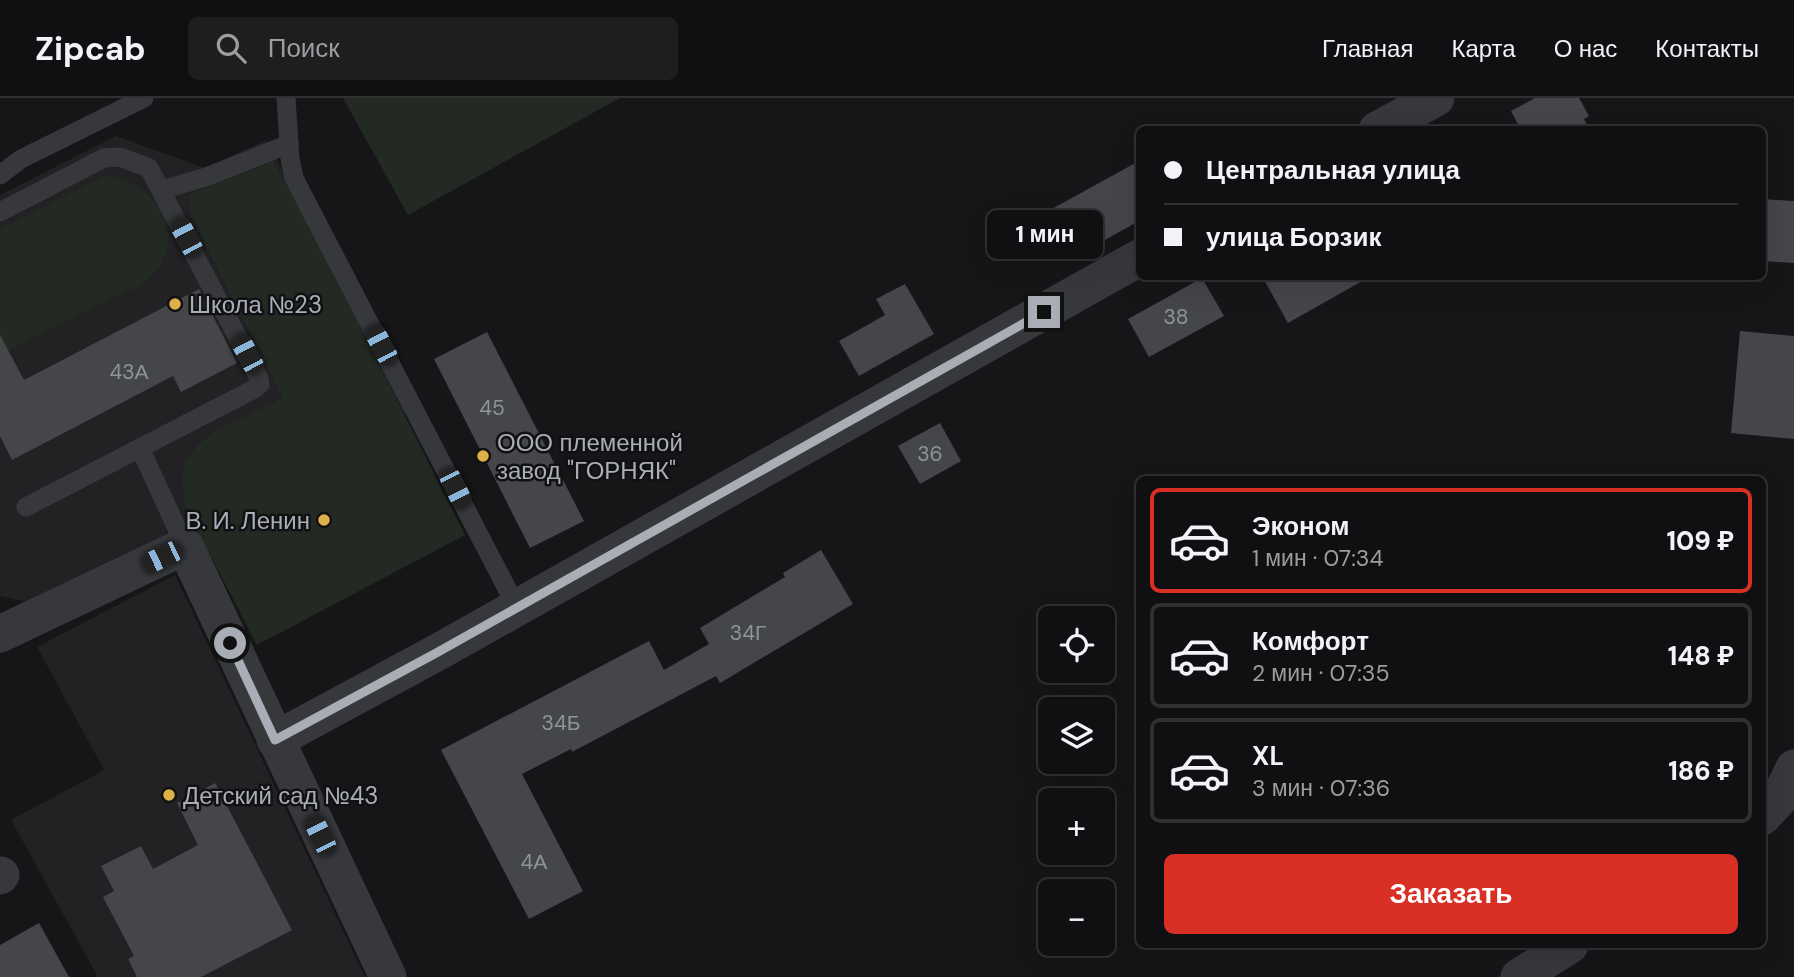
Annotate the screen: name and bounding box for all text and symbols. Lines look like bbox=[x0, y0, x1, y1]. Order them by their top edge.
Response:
search box bbox=[188, 17, 678, 80]
text: Zipcab bbox=[35, 27, 146, 70]
icon: search bbox=[212, 29, 250, 67]
text: Поиск bbox=[268, 31, 340, 65]
text: Главная bbox=[1322, 33, 1413, 64]
text: Карта bbox=[1451, 33, 1516, 64]
text: О нас bbox=[1554, 33, 1617, 64]
text: Контакты bbox=[1655, 33, 1759, 64]
text: Центральная улица bbox=[1206, 153, 1460, 187]
callout: 1 мин bbox=[986, 211, 1102, 260]
car bbox=[167, 214, 206, 260]
text: 1 мин bbox=[1016, 219, 1074, 249]
text: улица Борзик bbox=[1206, 220, 1382, 254]
place label: Школа №23 bbox=[189, 289, 322, 320]
marker: Школа №23 bbox=[167, 296, 183, 312]
route end bbox=[1028, 296, 1060, 328]
house number: 38 bbox=[1163, 303, 1189, 331]
car bbox=[362, 322, 401, 368]
car bbox=[228, 331, 267, 377]
house number: 43А bbox=[109, 358, 149, 386]
house number: 45 bbox=[479, 394, 505, 422]
place label: ООО племенной завод "ГОРНЯК" bbox=[497, 427, 683, 486]
house number: 36 bbox=[917, 440, 943, 468]
marker: ООО племенной завод "ГОРНЯК" bbox=[475, 448, 491, 464]
car bbox=[437, 465, 474, 511]
place label: В. И. Ленин bbox=[185, 505, 310, 536]
icon: car bbox=[1168, 509, 1231, 572]
text: Эконом bbox=[1252, 509, 1350, 543]
marker: В. И. Ленин bbox=[316, 512, 332, 528]
text: 109 ₽ bbox=[1666, 524, 1734, 558]
car bbox=[139, 538, 186, 576]
text: 1 мин · 07:34 bbox=[1252, 543, 1383, 573]
map controls bbox=[1038, 606, 1115, 956]
button: locate bbox=[1038, 606, 1115, 683]
house number: 34Г bbox=[730, 619, 766, 647]
icon: car bbox=[1168, 624, 1231, 687]
text: Комфорт bbox=[1252, 624, 1369, 658]
route start bbox=[214, 627, 246, 659]
text: 148 ₽ bbox=[1668, 639, 1734, 673]
text: 2 мин · 07:35 bbox=[1252, 658, 1389, 688]
button: layers bbox=[1038, 697, 1115, 774]
house number: 34Б bbox=[542, 709, 580, 737]
icon: car bbox=[1168, 739, 1231, 802]
text: XL bbox=[1252, 739, 1284, 773]
text: 186 ₽ bbox=[1668, 754, 1734, 788]
text: 3 мин · 07:36 bbox=[1252, 773, 1390, 803]
place label: Детский сад №43 bbox=[183, 780, 378, 811]
marker: Детский сад №43 bbox=[161, 787, 177, 803]
button: + bbox=[1038, 788, 1115, 865]
car bbox=[302, 812, 339, 858]
house number: 4А bbox=[521, 848, 547, 876]
button: Заказать bbox=[1164, 854, 1738, 934]
button: − bbox=[1038, 879, 1115, 956]

